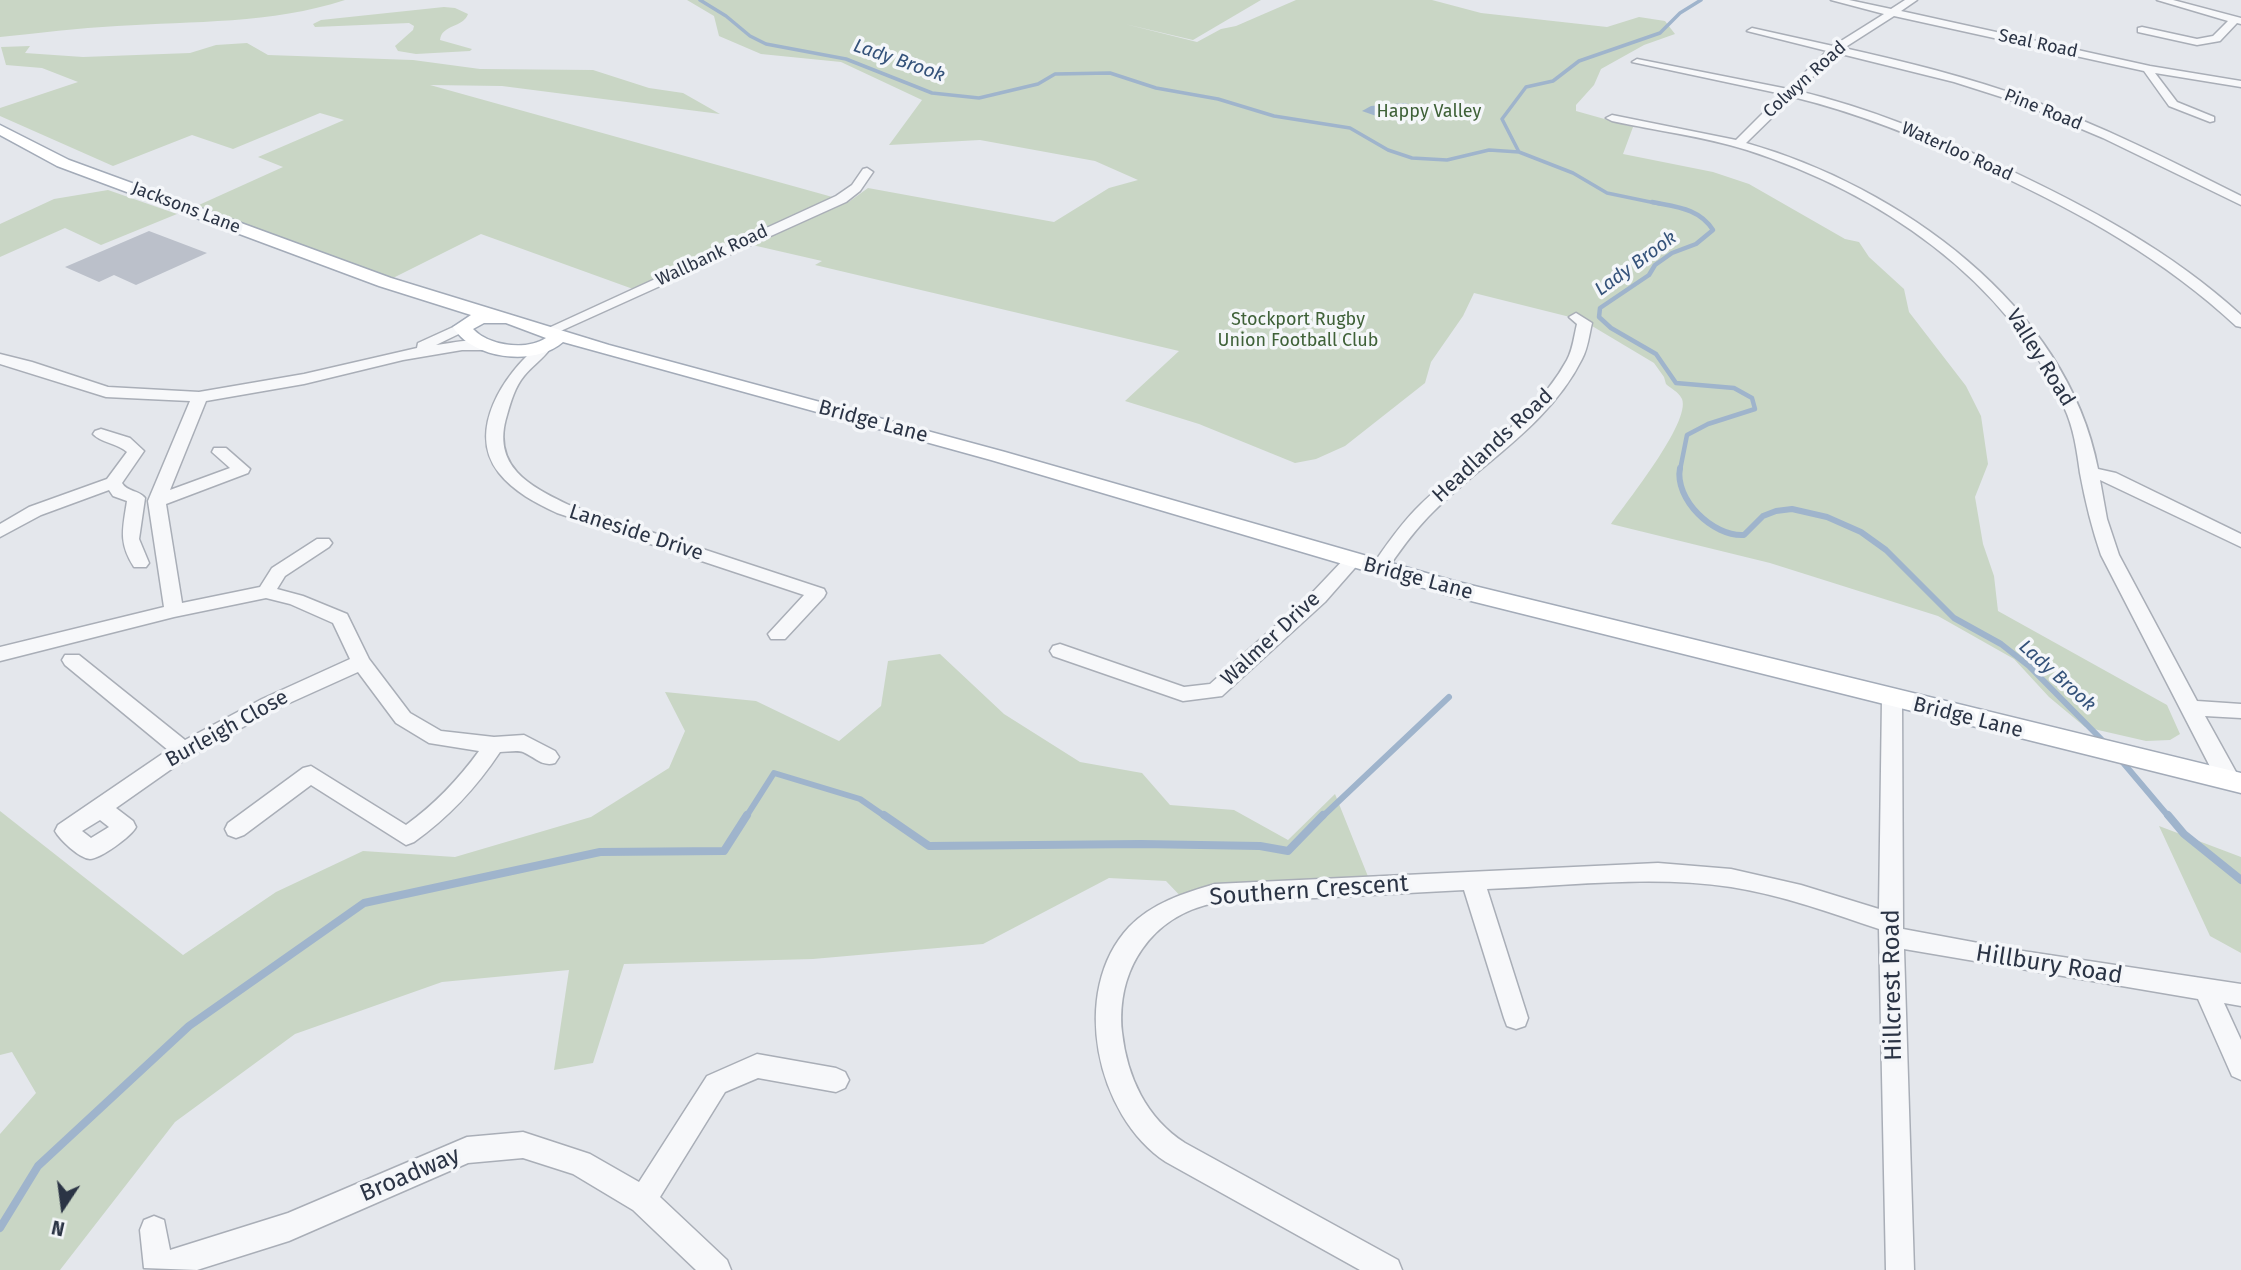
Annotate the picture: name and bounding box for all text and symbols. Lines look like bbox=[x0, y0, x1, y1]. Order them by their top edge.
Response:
street label: Seal Road bbox=[1996, 25, 2080, 63]
water label: Lady Brook bbox=[850, 35, 948, 87]
street label: Colwyn Road bbox=[1759, 37, 1851, 123]
street label: Pine Road bbox=[2001, 85, 2085, 135]
park label: Happy Valley bbox=[1377, 101, 1481, 123]
street label: Waterloo Road bbox=[1898, 118, 2016, 186]
street label: Jacksons Lane bbox=[129, 177, 243, 239]
street label: Wallbank Road bbox=[653, 221, 771, 291]
water label: Lady Brook bbox=[1591, 227, 1681, 301]
street label: Valley Road bbox=[2000, 305, 2080, 411]
park label: Stockport Rugby Union Football Club bbox=[1218, 309, 1378, 352]
street label: Headlands Road bbox=[1427, 384, 1559, 508]
street label: Bridge Lane bbox=[815, 395, 931, 449]
street label: Laneside Drive bbox=[566, 499, 706, 567]
street label: Bridge Lane bbox=[1360, 552, 1476, 606]
street label: Walmer Drive bbox=[1216, 587, 1326, 691]
water label: Lady Brook bbox=[2014, 636, 2100, 716]
street label: Burleigh Close bbox=[161, 685, 293, 773]
street label: Bridge Lane bbox=[1910, 692, 2026, 744]
street label: Southern Crescent bbox=[1209, 870, 1409, 912]
street label: Hillcrest Road bbox=[1877, 909, 1909, 1061]
street label: Hillbury Road bbox=[1974, 939, 2124, 991]
street label: Broadway bbox=[356, 1141, 464, 1209]
north arrow bbox=[28, 1172, 98, 1242]
text: N bbox=[49, 1215, 67, 1241]

